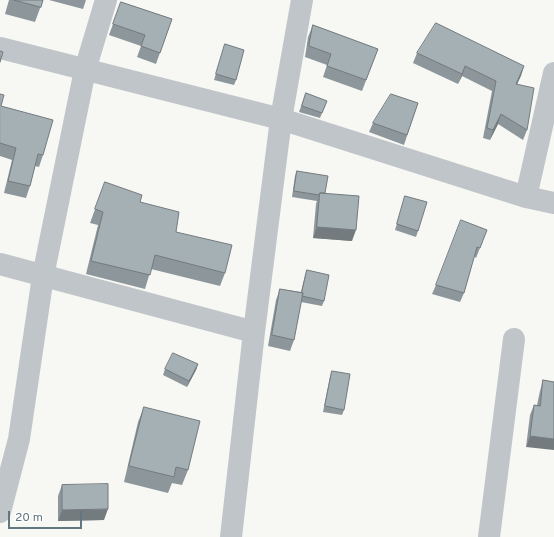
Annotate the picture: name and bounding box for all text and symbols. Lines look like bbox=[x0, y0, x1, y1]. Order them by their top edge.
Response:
scale bar bbox=[10, 503, 84, 529]
text: 20 m bbox=[15, 510, 43, 526]

